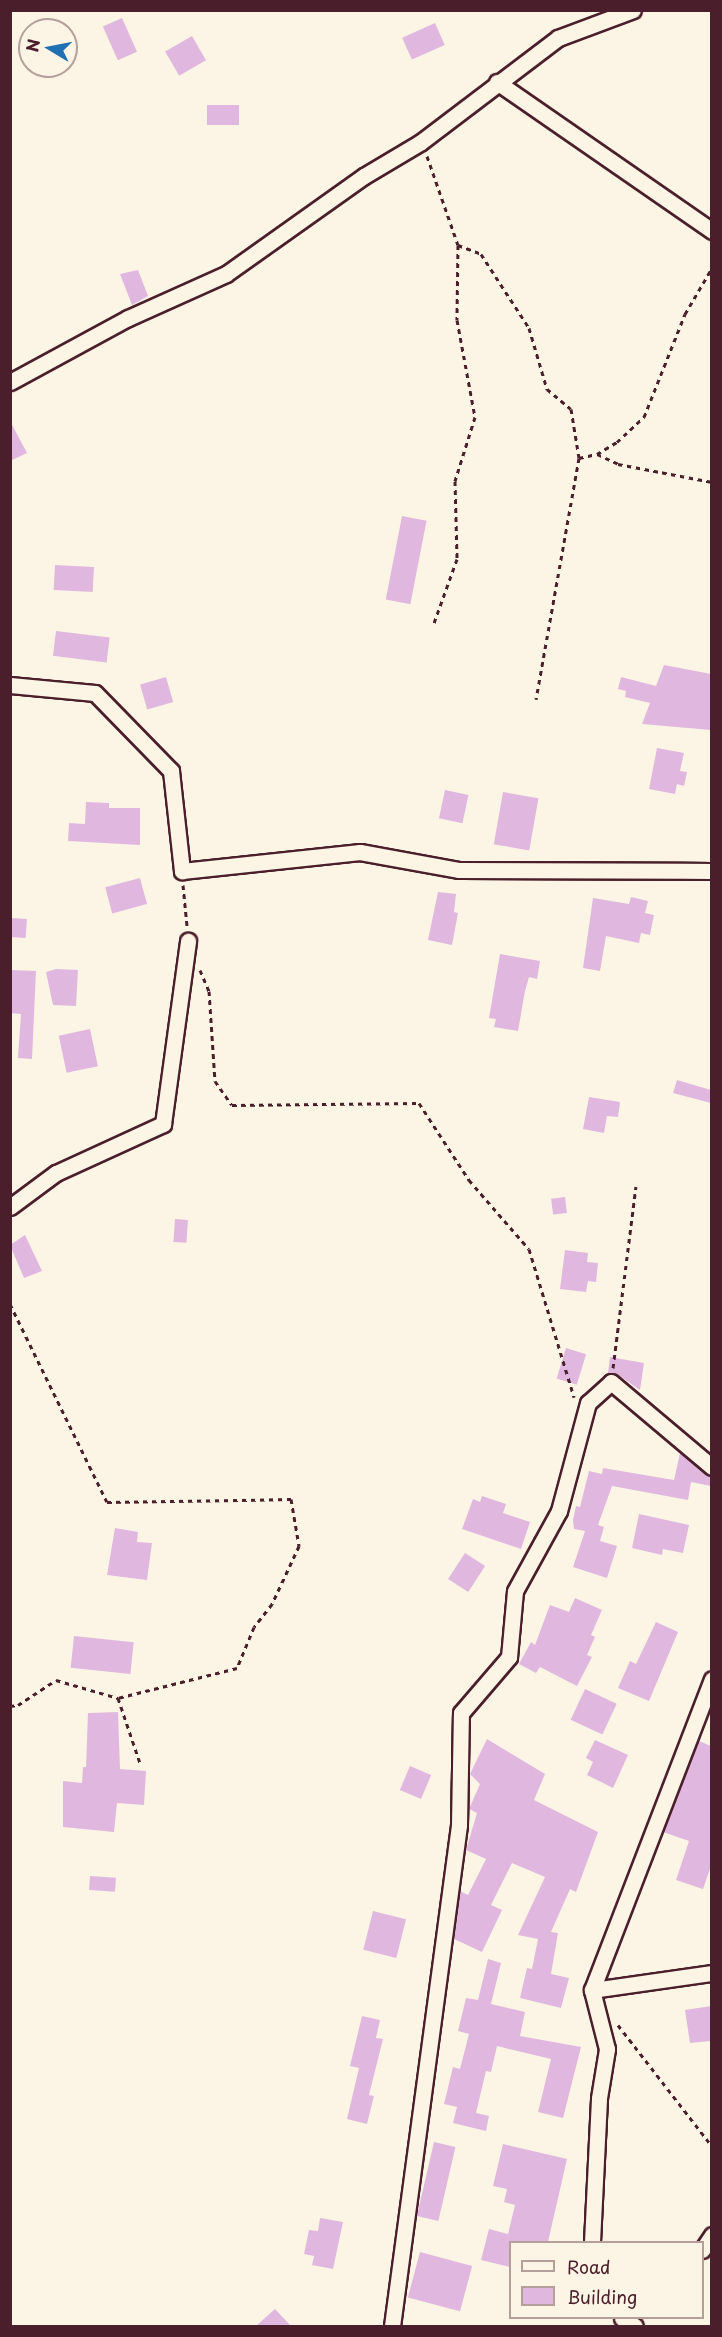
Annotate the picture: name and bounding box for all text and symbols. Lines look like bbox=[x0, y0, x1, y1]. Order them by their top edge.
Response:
north arrow bbox=[18, 18, 78, 78]
text: N bbox=[19, 37, 45, 54]
legend bbox=[509, 2241, 704, 2319]
text: Road bbox=[567, 2253, 611, 2280]
text: Building bbox=[567, 2283, 637, 2310]

